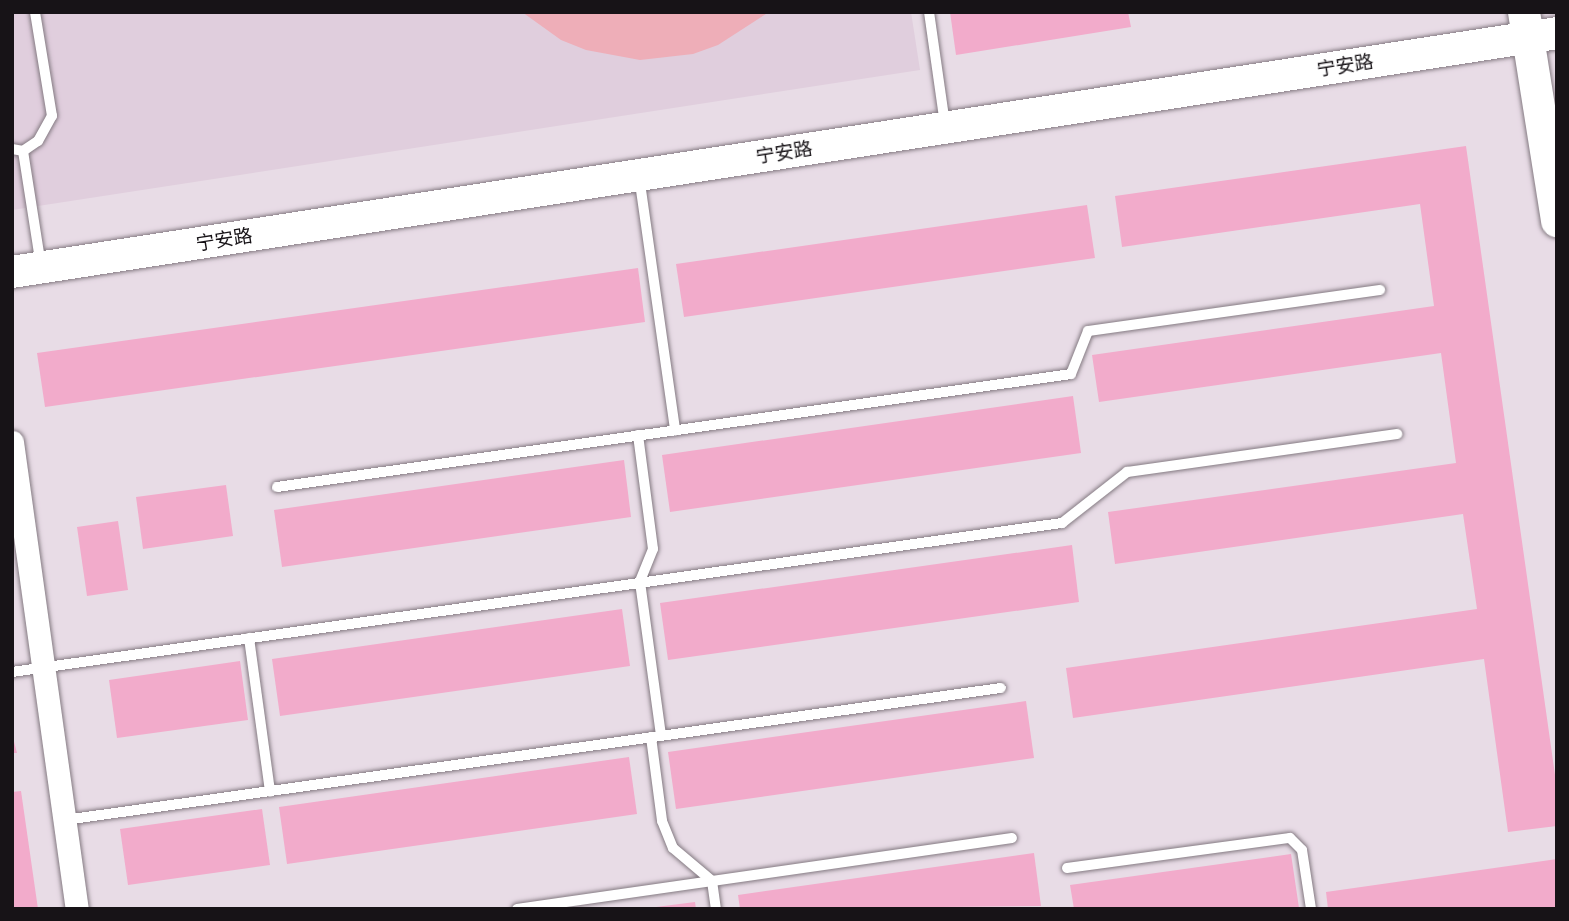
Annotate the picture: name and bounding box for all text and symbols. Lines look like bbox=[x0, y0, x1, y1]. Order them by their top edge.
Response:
street label: 宁安路 bbox=[1315, 49, 1375, 81]
street label: 宁安路 bbox=[754, 136, 814, 168]
street label: 宁安路 bbox=[194, 223, 254, 255]

